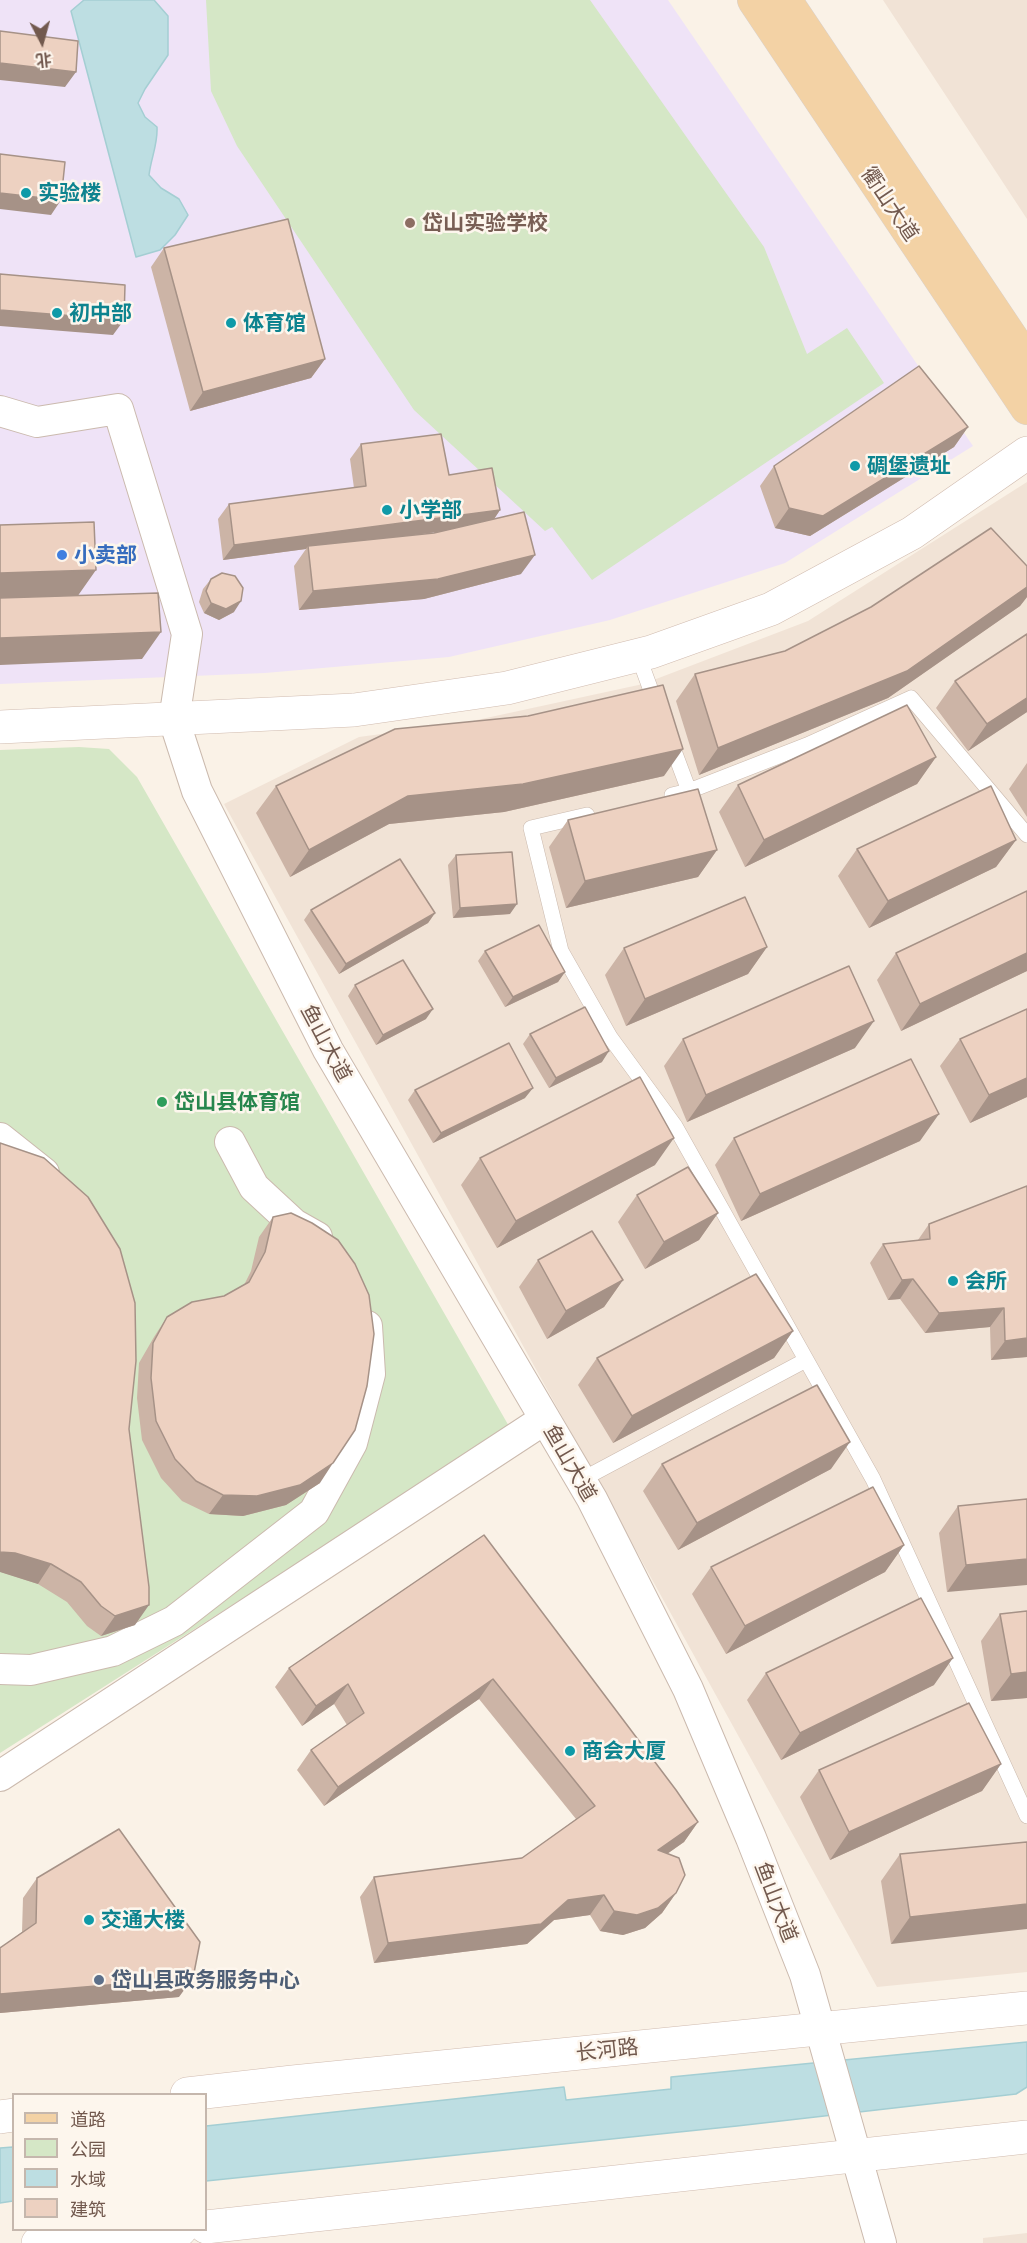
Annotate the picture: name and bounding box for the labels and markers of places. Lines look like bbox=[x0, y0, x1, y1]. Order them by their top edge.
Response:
place label: 实验楼 bbox=[38, 180, 101, 206]
marker: 实验楼 bbox=[19, 186, 33, 200]
place label: 岱山实验学校 bbox=[422, 210, 548, 236]
marker: 岱山实验学校 bbox=[403, 216, 417, 230]
place label: 初中部 bbox=[69, 300, 132, 326]
marker: 初中部 bbox=[50, 306, 64, 320]
place label: 体育馆 bbox=[243, 310, 306, 336]
marker: 体育馆 bbox=[224, 316, 238, 330]
place label: 碉堡遗址 bbox=[867, 453, 951, 479]
marker: 碉堡遗址 bbox=[848, 459, 862, 473]
place label: 小学部 bbox=[399, 497, 462, 523]
marker: 小学部 bbox=[380, 503, 394, 517]
place label: 小卖部 bbox=[74, 542, 137, 568]
marker: 小卖部 bbox=[55, 548, 69, 562]
place label: 岱山县体育馆 bbox=[174, 1089, 300, 1115]
marker: 岱山县体育馆 bbox=[155, 1095, 169, 1109]
place label: 会所 bbox=[965, 1268, 1007, 1294]
marker: 会所 bbox=[946, 1274, 960, 1288]
place label: 商会大厦 bbox=[582, 1738, 666, 1764]
marker: 商会大厦 bbox=[563, 1744, 577, 1758]
place label: 交通大楼 bbox=[101, 1907, 185, 1933]
marker: 交通大楼 bbox=[82, 1913, 96, 1927]
place label: 岱山县政务服务中心 bbox=[111, 1967, 300, 1993]
marker: 岱山县政务服务中心 bbox=[92, 1973, 106, 1987]

